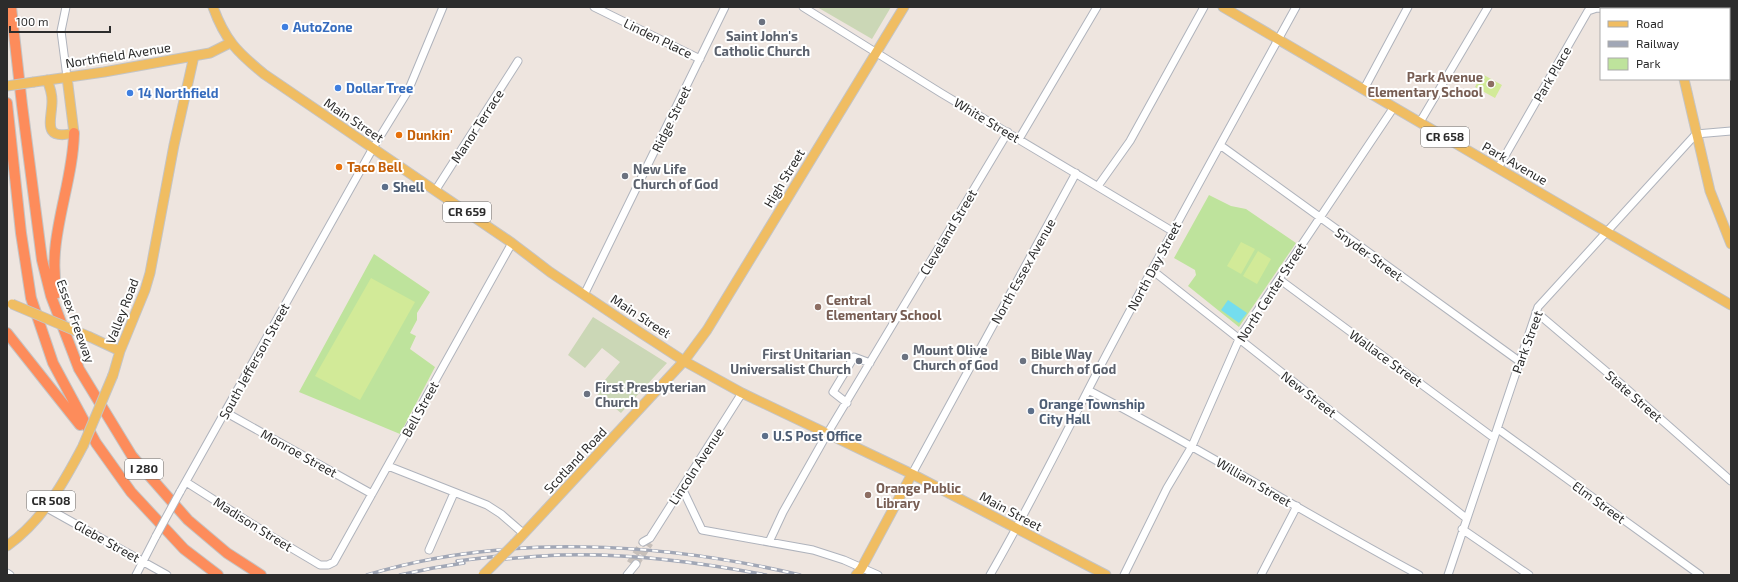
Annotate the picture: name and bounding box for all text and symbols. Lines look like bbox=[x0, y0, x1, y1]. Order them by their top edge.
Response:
scale bar bbox=[10, 8, 110, 34]
legend bbox=[1600, 8, 1730, 80]
text: 100 m bbox=[16, 14, 48, 28]
street label: Linden Place bbox=[621, 15, 695, 61]
text: Road bbox=[1636, 16, 1664, 30]
marker: Saint John's Catholic Church bbox=[757, 17, 767, 27]
place label: AutoZone bbox=[293, 19, 353, 35]
marker: AutoZone bbox=[280, 22, 290, 32]
place label: Saint John's Catholic Church bbox=[714, 28, 810, 59]
text: Railway bbox=[1636, 36, 1680, 50]
street label: Northfield Avenue bbox=[64, 39, 172, 71]
street label: Park Place bbox=[1530, 43, 1574, 105]
text: Park bbox=[1636, 56, 1661, 70]
place label: Park Avenue Elementary School bbox=[1367, 69, 1484, 100]
marker: Park Avenue Elementary School bbox=[1486, 79, 1496, 89]
place label: Dollar Tree bbox=[346, 80, 413, 96]
marker: Dollar Tree bbox=[333, 83, 343, 93]
street label: Ridge Street bbox=[648, 83, 694, 155]
place label: 14 Northfield bbox=[138, 85, 218, 101]
street label: Manor Terrace bbox=[447, 86, 507, 166]
marker: 14 Northfield bbox=[125, 88, 135, 98]
street label: Main Street bbox=[321, 94, 387, 146]
street label: White Street bbox=[951, 94, 1023, 146]
place label: Dunkin' bbox=[407, 127, 453, 143]
road number: CR 658 bbox=[1421, 127, 1469, 147]
marker: Dunkin' bbox=[394, 130, 404, 140]
street label: Park Avenue bbox=[1480, 138, 1550, 188]
street label: High Street bbox=[760, 146, 808, 210]
place label: Taco Bell bbox=[347, 159, 403, 175]
place label: New Life Church of God bbox=[633, 161, 718, 192]
marker: Taco Bell bbox=[334, 162, 344, 172]
marker: New Life Church of God bbox=[620, 171, 630, 181]
place label: Shell bbox=[393, 179, 425, 195]
marker: Shell bbox=[380, 182, 390, 192]
street label: Cleveland Street bbox=[916, 186, 980, 278]
road number: CR 659 bbox=[443, 202, 491, 222]
street label: North Essex Avenue bbox=[987, 216, 1059, 326]
street label: North Day Street bbox=[1124, 219, 1184, 313]
street label: Snyder Street bbox=[1332, 224, 1406, 284]
street label: North Center Street bbox=[1233, 239, 1309, 345]
street label: Valley Road bbox=[102, 276, 142, 346]
street label: Essex Freeway bbox=[53, 277, 99, 365]
street label: Main Street bbox=[608, 291, 674, 341]
place label: Central Elementary School bbox=[826, 292, 942, 323]
street label: South Jefferson Street bbox=[215, 300, 293, 422]
marker: Central Elementary School bbox=[813, 302, 823, 312]
street label: Park Street bbox=[1508, 308, 1546, 376]
street label: Wallace Street bbox=[1346, 326, 1426, 390]
place label: Mount Olive Church of God bbox=[913, 342, 998, 373]
place label: First Unitarian Universalist Church bbox=[730, 346, 851, 377]
place label: Bible Way Church of God bbox=[1031, 346, 1116, 377]
marker: Mount Olive Church of God bbox=[900, 352, 910, 362]
marker: First Unitarian Universalist Church bbox=[854, 356, 864, 366]
marker: Bible Way Church of God bbox=[1018, 356, 1028, 366]
street label: New Street bbox=[1278, 367, 1340, 421]
street label: State Street bbox=[1602, 367, 1666, 425]
street label: Bell Street bbox=[398, 378, 442, 440]
place label: First Presbyterian Church bbox=[595, 379, 706, 410]
marker: First Presbyterian Church bbox=[582, 389, 592, 399]
place label: Orange Township City Hall bbox=[1039, 396, 1145, 427]
marker: Orange Township City Hall bbox=[1026, 406, 1036, 416]
street label: Scotland Road bbox=[540, 424, 610, 496]
street label: Lincoln Avenue bbox=[665, 424, 727, 508]
street label: Monroe Street bbox=[258, 425, 340, 481]
place label: U.S Post Office bbox=[773, 428, 862, 444]
marker: U.S Post Office bbox=[760, 431, 770, 441]
street label: William Street bbox=[1214, 454, 1294, 510]
road number: I 280 bbox=[125, 459, 163, 479]
street label: Elm Street bbox=[1569, 477, 1629, 527]
place label: Orange Public Library bbox=[876, 480, 962, 511]
street label: Main Street bbox=[977, 488, 1045, 534]
marker: Orange Public Library bbox=[863, 490, 873, 500]
road number: CR 508 bbox=[27, 491, 75, 511]
street label: Madison Street bbox=[211, 493, 295, 555]
street label: Glebe Street bbox=[71, 516, 143, 566]

